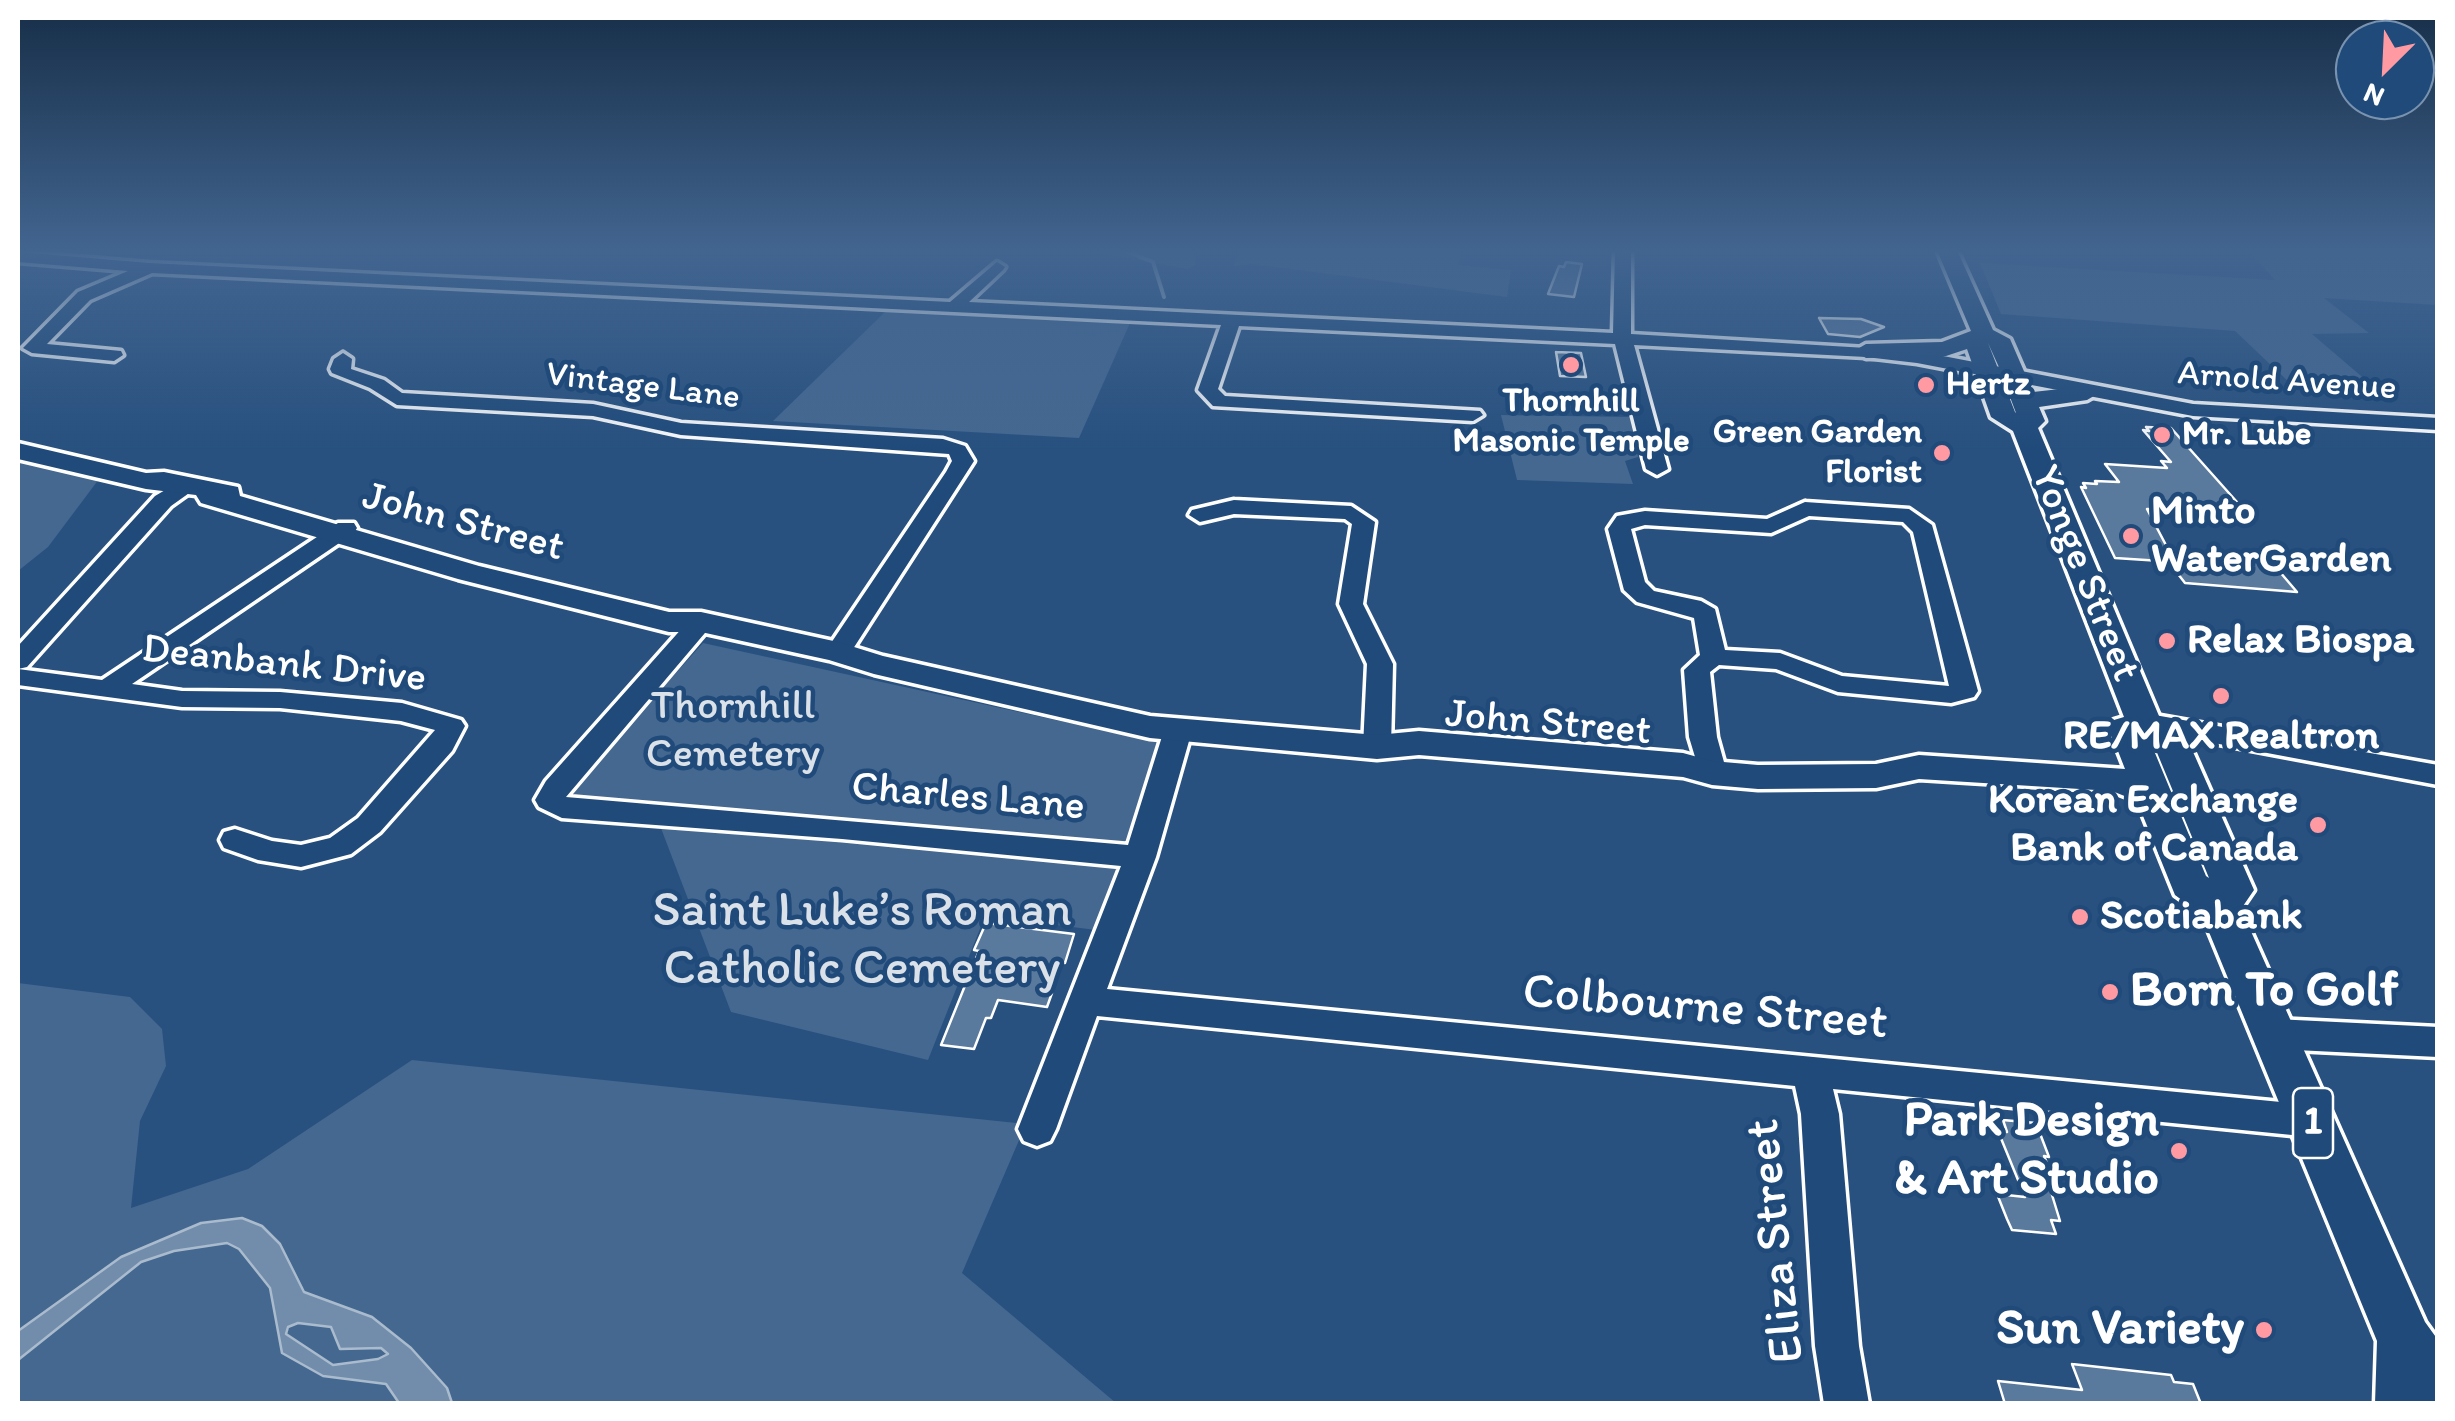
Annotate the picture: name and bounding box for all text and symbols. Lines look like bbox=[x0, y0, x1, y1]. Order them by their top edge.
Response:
north arrow bbox=[2335, 20, 2435, 120]
text: N bbox=[2358, 76, 2389, 115]
street label: Arnold Avenue bbox=[2176, 353, 2398, 411]
street label: Vintage Lane bbox=[544, 354, 742, 420]
marker: Thornhill Masonic Temple bbox=[1560, 354, 1582, 376]
place label: Hertz bbox=[1946, 364, 2030, 406]
marker: Hertz bbox=[1915, 374, 1937, 396]
place label: Thornhill Masonic Temple bbox=[1452, 381, 1690, 463]
place label: Green Garden Florist bbox=[1713, 412, 1922, 494]
place label: Mr. Lube bbox=[2182, 414, 2311, 456]
marker: Mr. Lube bbox=[2151, 424, 2173, 446]
marker: Green Garden Florist bbox=[1931, 442, 1953, 464]
street label: Yonge Street bbox=[2018, 459, 2150, 689]
street label: John Street bbox=[357, 472, 569, 574]
place label: Minto WaterGarden bbox=[2151, 487, 2391, 586]
marker: Minto WaterGarden bbox=[2120, 525, 2142, 547]
place label: Relax Biospa bbox=[2187, 616, 2414, 666]
street label: Deanbank Drive bbox=[139, 625, 429, 705]
marker: Relax Biospa bbox=[2156, 630, 2178, 652]
park label: Thornhill Cemetery bbox=[646, 682, 820, 780]
marker: RE/MAX Realtron bbox=[2210, 685, 2232, 707]
street label: John Street bbox=[1443, 690, 1653, 758]
place label: RE/MAX Realtron bbox=[2063, 712, 2379, 762]
street label: Charles Lane bbox=[849, 763, 1087, 833]
place label: Korean Exchange Bank of Canada bbox=[1988, 776, 2298, 874]
marker: Korean Exchange Bank of Canada bbox=[2307, 814, 2329, 836]
park label: Saint Luke’s Roman Catholic Cemetery bbox=[652, 882, 1072, 1000]
place label: Scotiabank bbox=[2100, 892, 2302, 942]
marker: Scotiabank bbox=[2069, 906, 2091, 928]
place label: Born To Golf bbox=[2130, 962, 2399, 1022]
street label: Colbourne Street bbox=[1520, 963, 1890, 1055]
marker: Born To Golf bbox=[2099, 981, 2121, 1003]
road number: 1 bbox=[2293, 1088, 2333, 1158]
place label: Park Design & Art Studio bbox=[1894, 1092, 2159, 1210]
street label: Eliza Street bbox=[1734, 1116, 1820, 1366]
marker: Park Design & Art Studio bbox=[2168, 1140, 2190, 1162]
place label: Sun Variety bbox=[1996, 1300, 2244, 1360]
marker: Sun Variety bbox=[2253, 1319, 2275, 1341]

